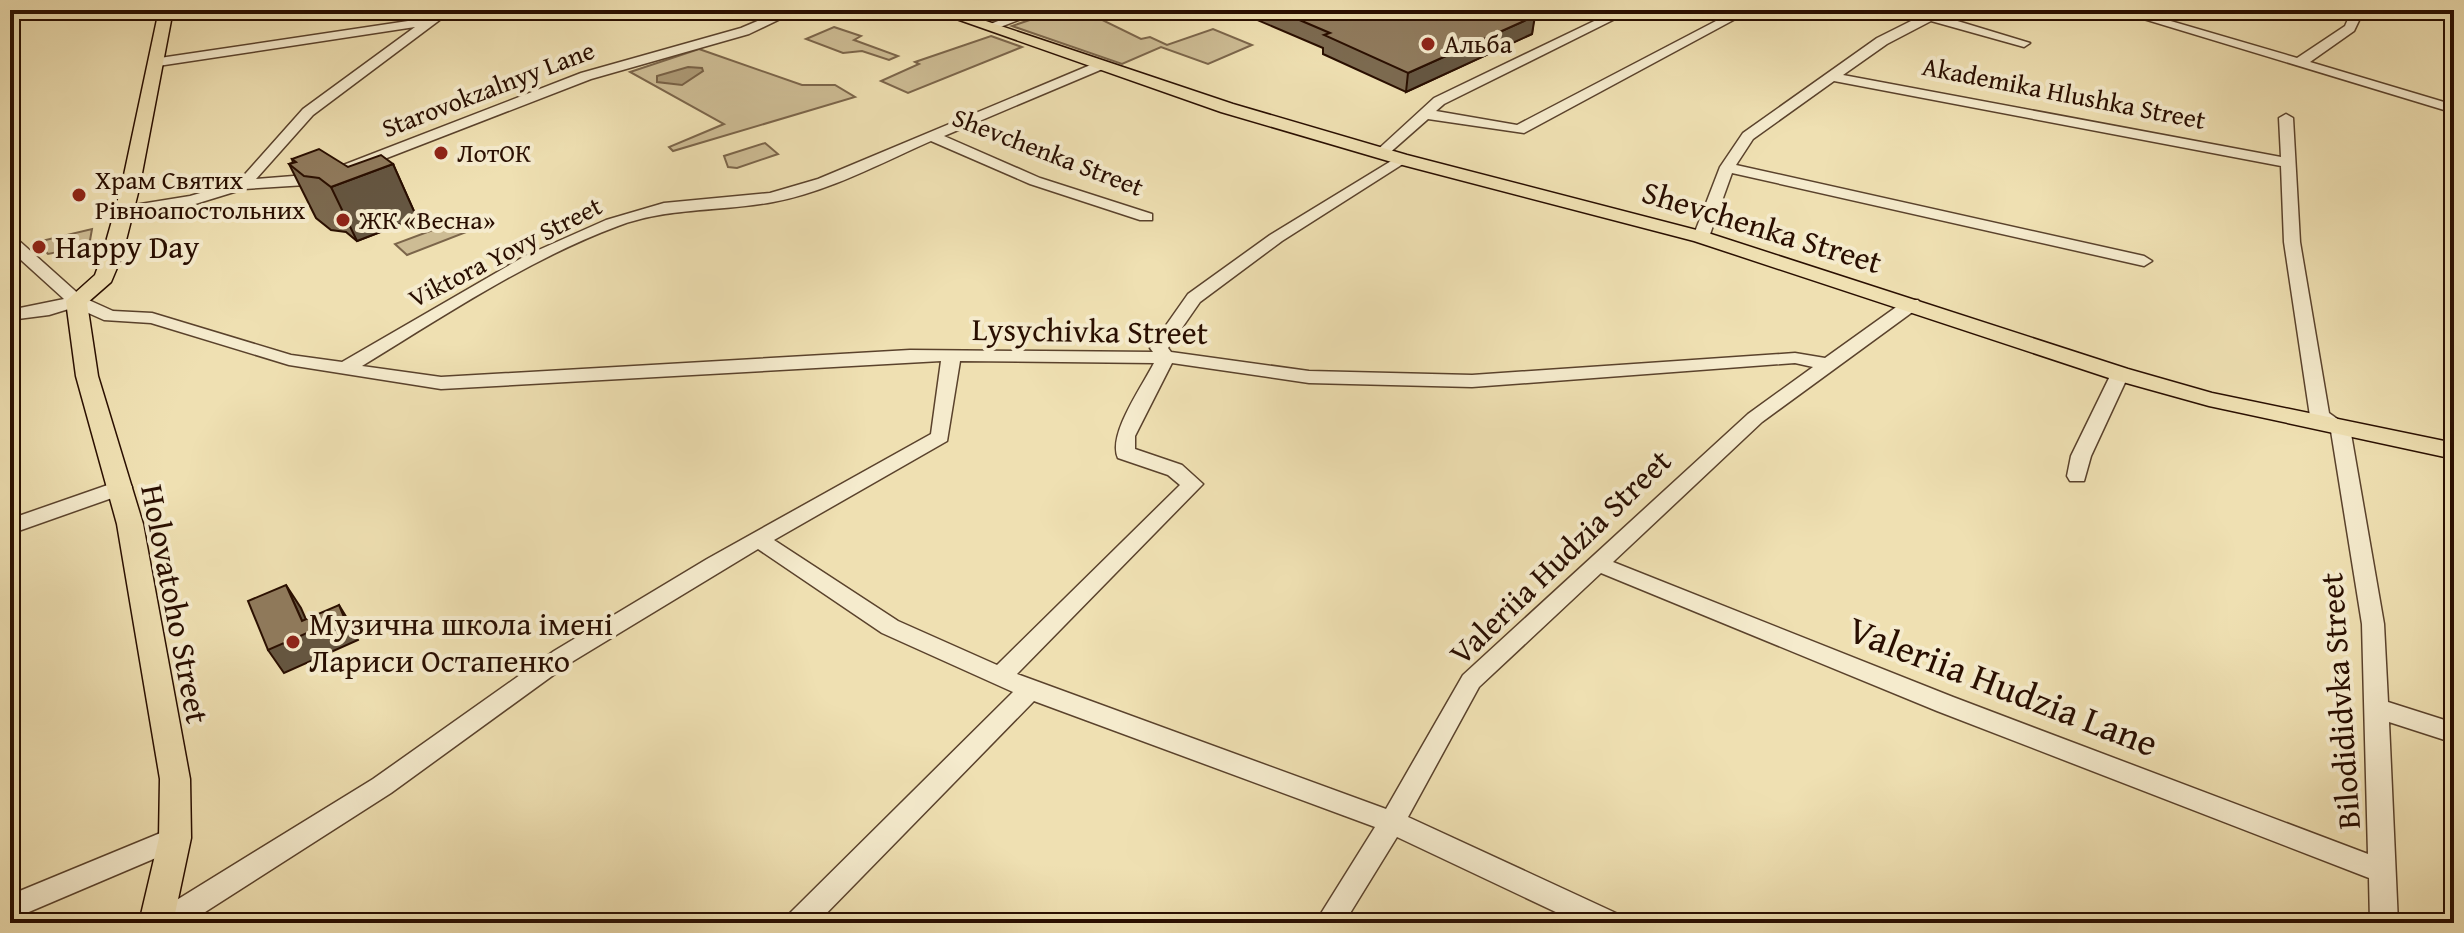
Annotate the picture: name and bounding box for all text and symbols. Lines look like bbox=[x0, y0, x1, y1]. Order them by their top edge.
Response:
place label: Альба bbox=[1444, 24, 1513, 63]
street label: Starovokzalnyy Lane bbox=[376, 30, 600, 147]
marker: Альба bbox=[1419, 35, 1437, 53]
street label: Akademika Hlushka Street bbox=[1919, 46, 2209, 139]
street label: Shevchenka Street bbox=[947, 97, 1149, 206]
place label: ЛотОК bbox=[457, 133, 531, 172]
marker: ЛотОК bbox=[432, 144, 450, 162]
place label: Храм Святих Рівноапостольних bbox=[95, 160, 306, 229]
street label: Shevchenka Street bbox=[1636, 168, 1888, 285]
marker: Храм Святих Рівноапостольних bbox=[70, 186, 88, 204]
street label: Viktora Yovy Street bbox=[401, 186, 608, 317]
place label: ЖК «Весна» bbox=[358, 200, 495, 239]
marker: ЖК «Весна» bbox=[334, 211, 352, 229]
place label: Happy Day bbox=[55, 223, 199, 270]
marker: Happy Day bbox=[30, 238, 48, 256]
street label: Lysychivka Street bbox=[972, 305, 1208, 356]
street label: Valeriia Hudzia Street bbox=[1438, 438, 1681, 675]
street label: Holovatoho Street bbox=[129, 480, 222, 727]
street label: Bilodididvka Street bbox=[2307, 571, 2372, 831]
place label: Музична школа імені Лариси Остапенко bbox=[309, 600, 613, 684]
street label: Valeriia Hudzia Lane bbox=[1840, 600, 2166, 770]
marker: Музична школа імені Лариси Остапенко bbox=[284, 633, 302, 651]

